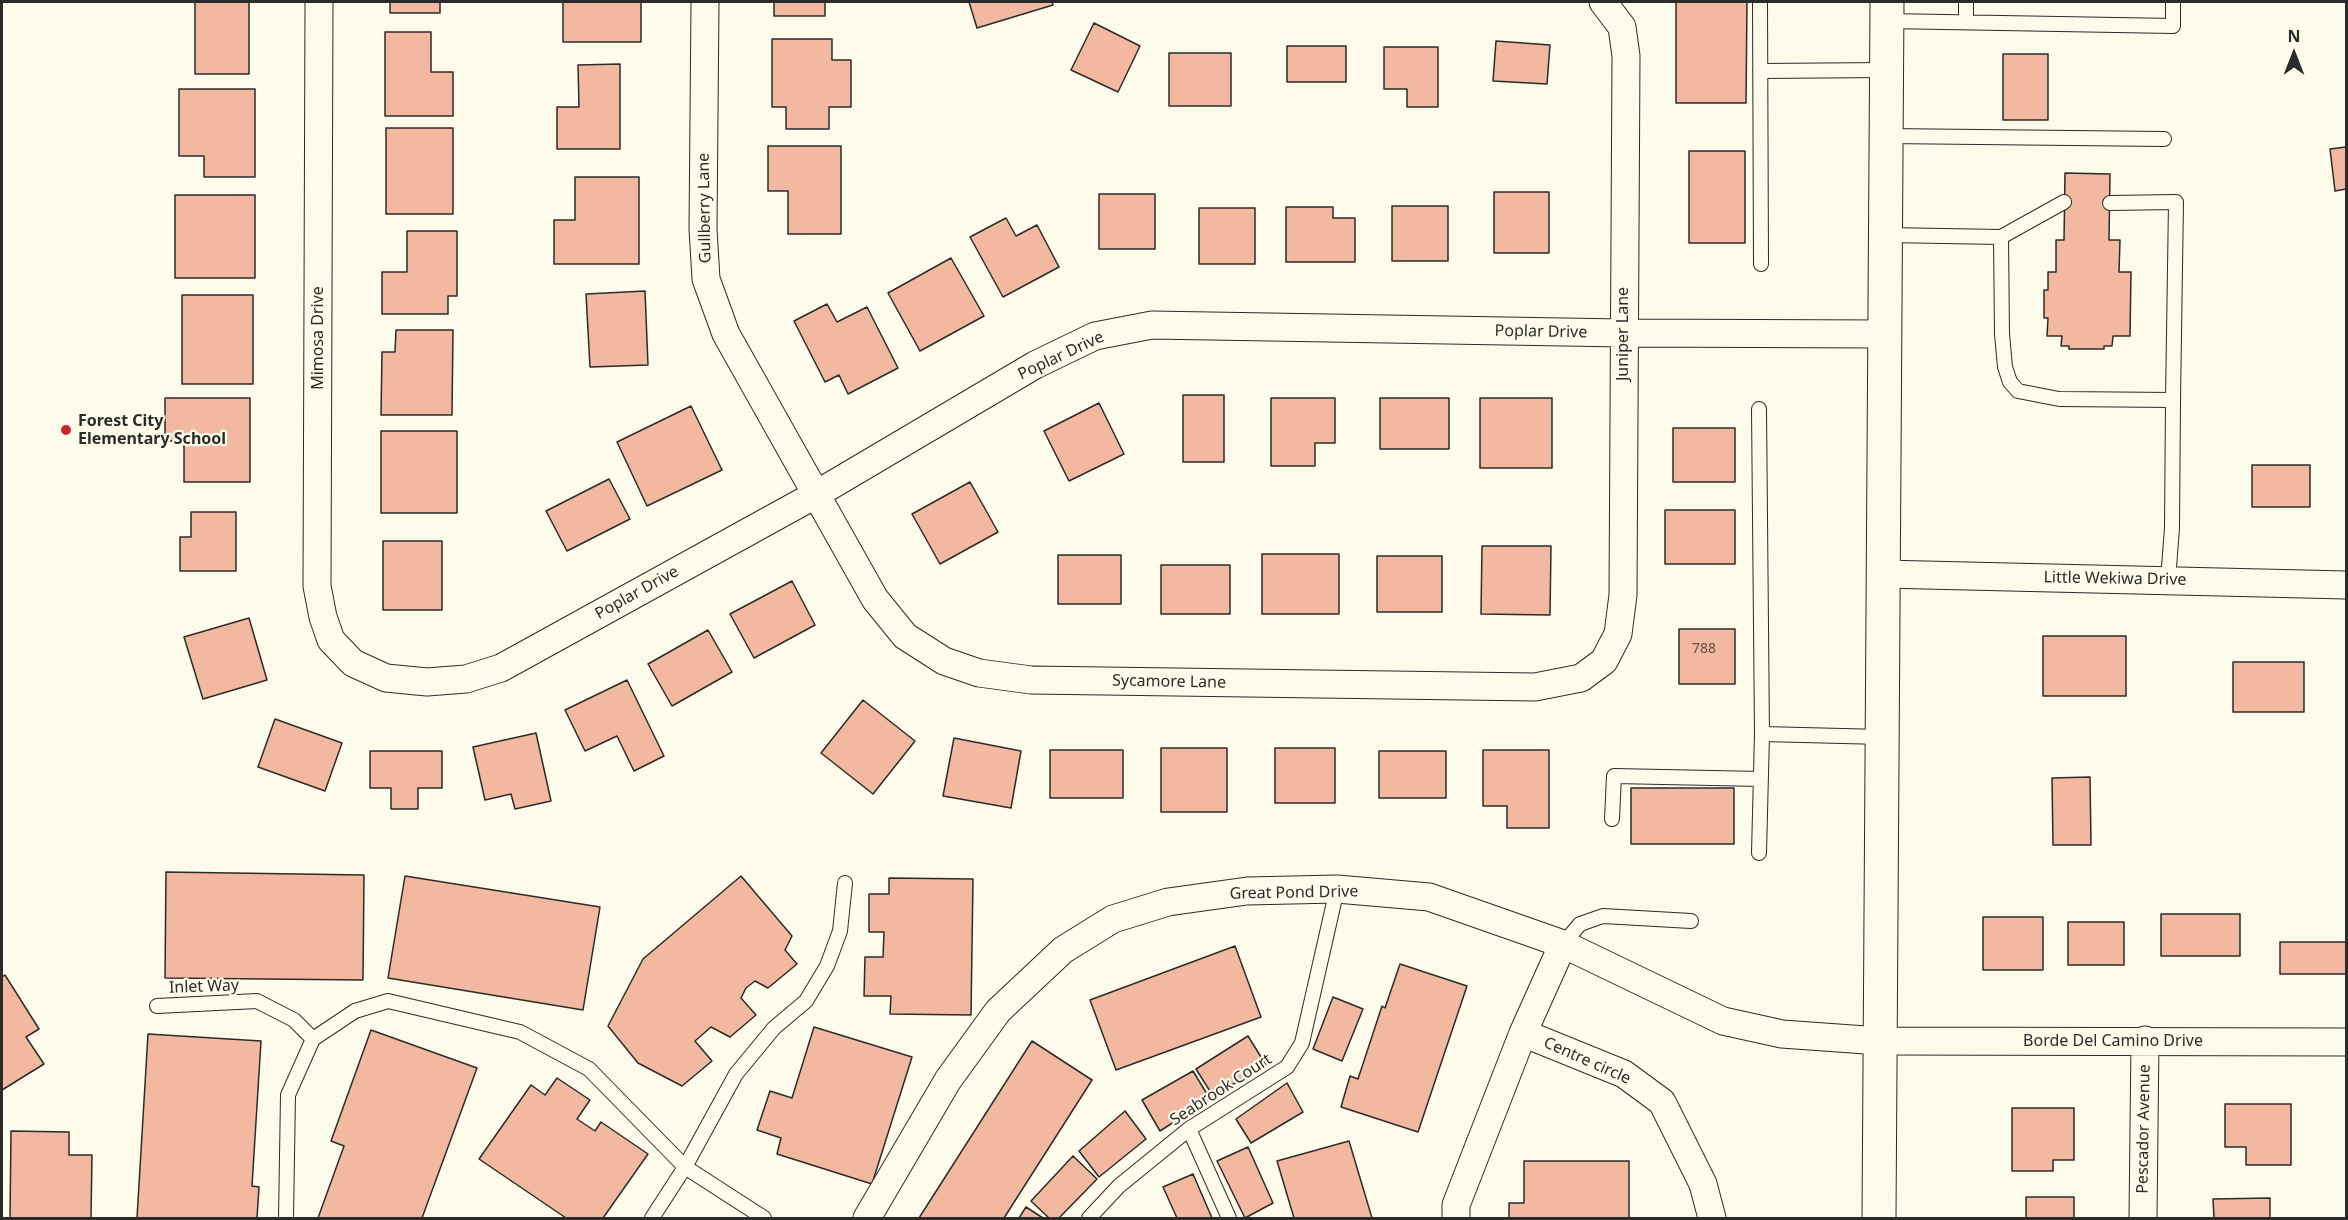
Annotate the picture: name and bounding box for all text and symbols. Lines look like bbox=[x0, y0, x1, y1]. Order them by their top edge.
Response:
north arrow bbox=[2264, 24, 2324, 84]
text: N bbox=[2287, 25, 2301, 47]
street label: Gullberry Lane bbox=[694, 153, 716, 263]
street label: Mimosa Drive bbox=[308, 286, 328, 390]
street label: Juniper Lane bbox=[1613, 287, 1633, 381]
street label: Poplar Drive bbox=[1495, 322, 1587, 342]
street label: Poplar Drive bbox=[1015, 328, 1107, 384]
place label: Forest City Elementary School bbox=[78, 411, 226, 449]
marker: Forest City Elementary School bbox=[59, 423, 73, 437]
street label: Poplar Drive bbox=[592, 562, 682, 624]
street label: Little Wekiwa Drive bbox=[2043, 568, 2187, 590]
house number: 788 bbox=[1692, 641, 1716, 657]
street label: Sycamore Lane bbox=[1112, 671, 1226, 693]
street label: Great Pond Drive bbox=[1229, 882, 1359, 904]
street label: Inlet Way bbox=[169, 976, 239, 998]
street label: Borde Del Camino Drive bbox=[2023, 1031, 2203, 1051]
street label: Centre circle bbox=[1541, 1033, 1633, 1089]
street label: Seabrook Court bbox=[1167, 1050, 1275, 1130]
street label: Pescador Avenue bbox=[2133, 1064, 2155, 1194]

